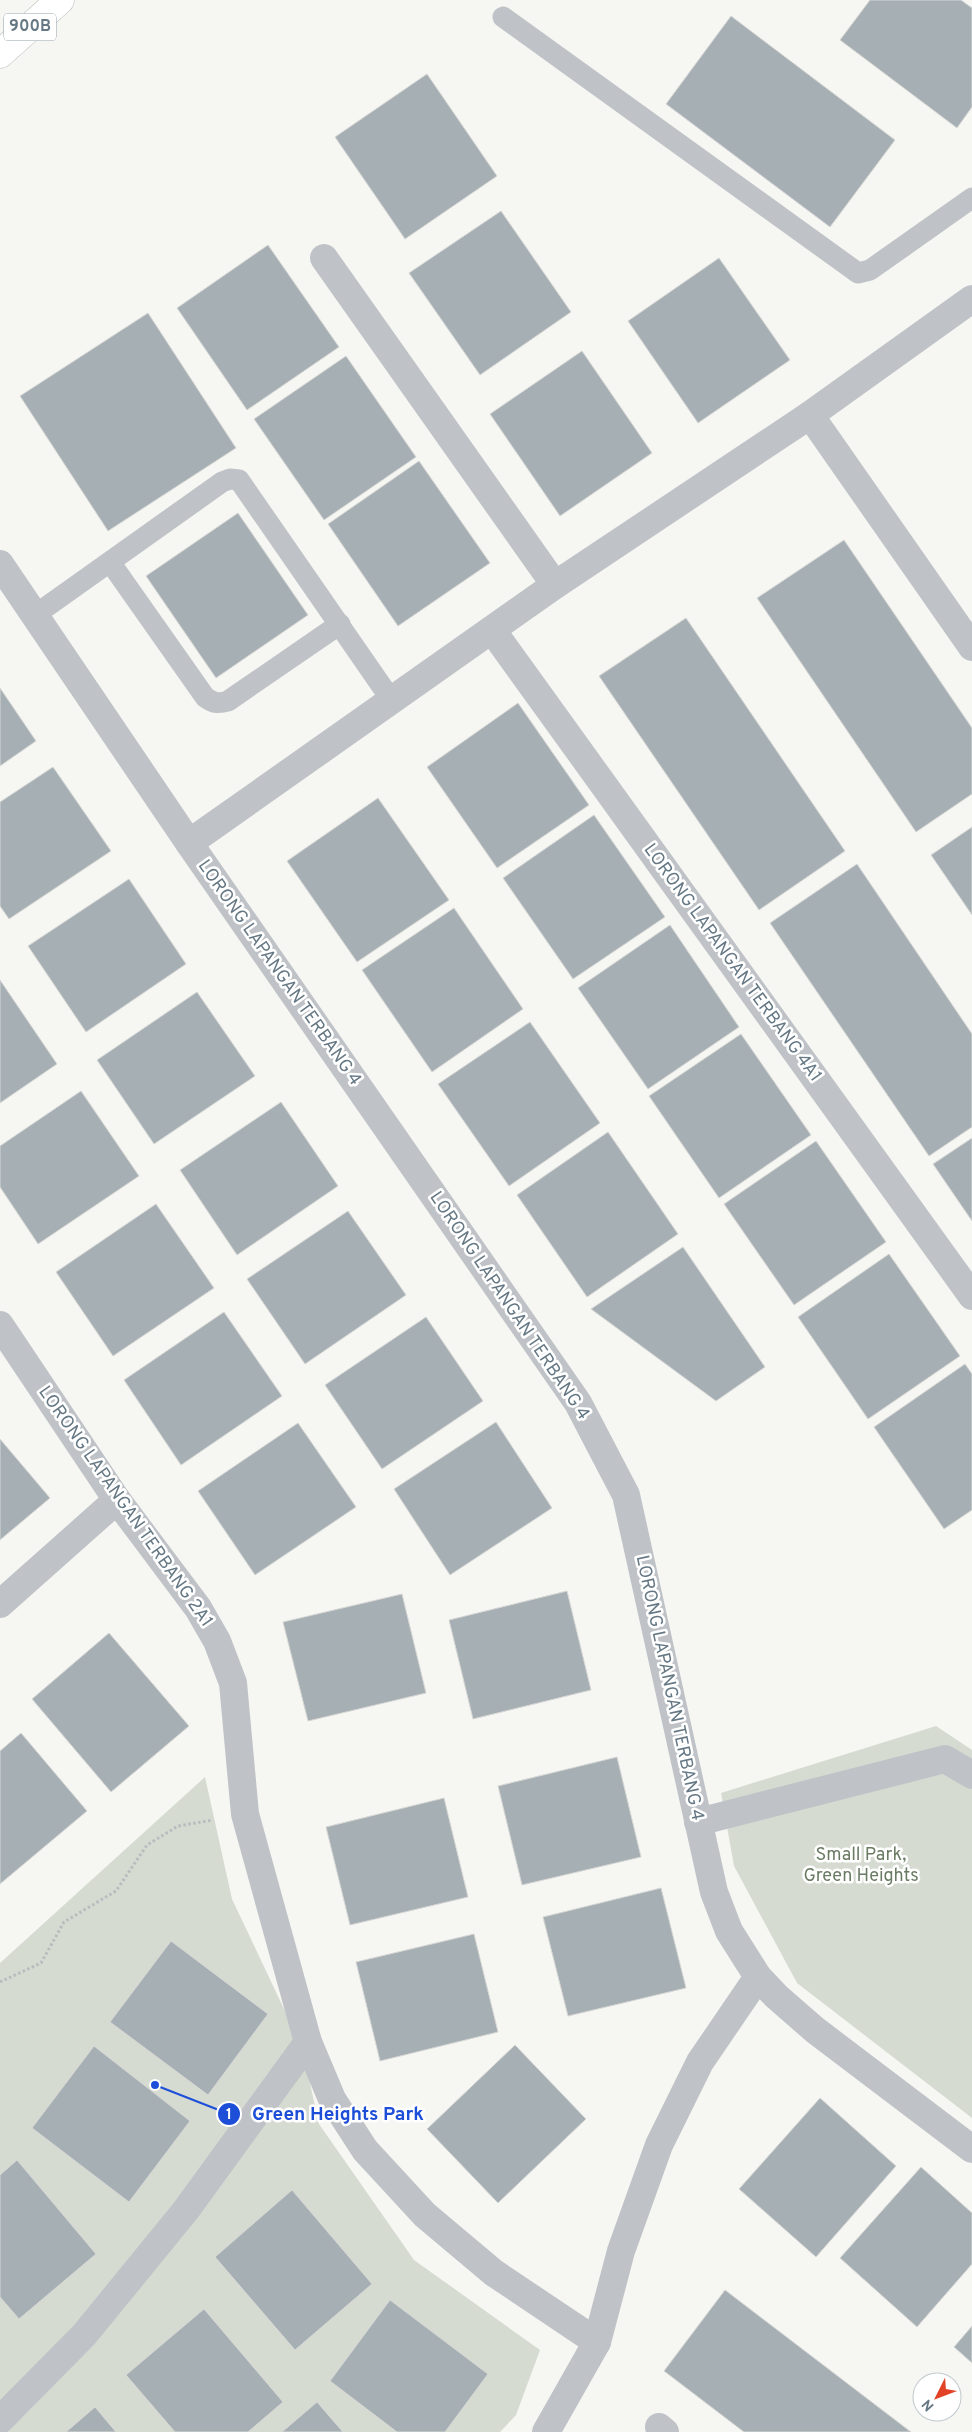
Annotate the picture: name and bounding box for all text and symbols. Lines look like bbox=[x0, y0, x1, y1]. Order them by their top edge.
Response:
road number: 900B bbox=[4, 14, 56, 41]
street label: LORONG LAPANGAN TERBANG 4A1 bbox=[638, 839, 826, 1087]
street label: LORONG LAPANGAN TERBANG 4 bbox=[192, 856, 366, 1090]
street label: LORONG LAPANGAN TERBANG 4 bbox=[424, 1187, 594, 1425]
street label: LORONG LAPANGAN TERBANG 2A1 bbox=[33, 1382, 217, 1632]
street label: LORONG LAPANGAN TERBANG 4 bbox=[630, 1553, 708, 1823]
park label: Small Park, Green Heights bbox=[803, 1844, 919, 1888]
callout: Green Heights Park bbox=[217, 2097, 434, 2131]
text: Green Heights Park bbox=[252, 2103, 424, 2127]
text: 1 bbox=[226, 2106, 232, 2125]
north arrow bbox=[912, 2372, 962, 2422]
text: N bbox=[919, 2395, 938, 2414]

